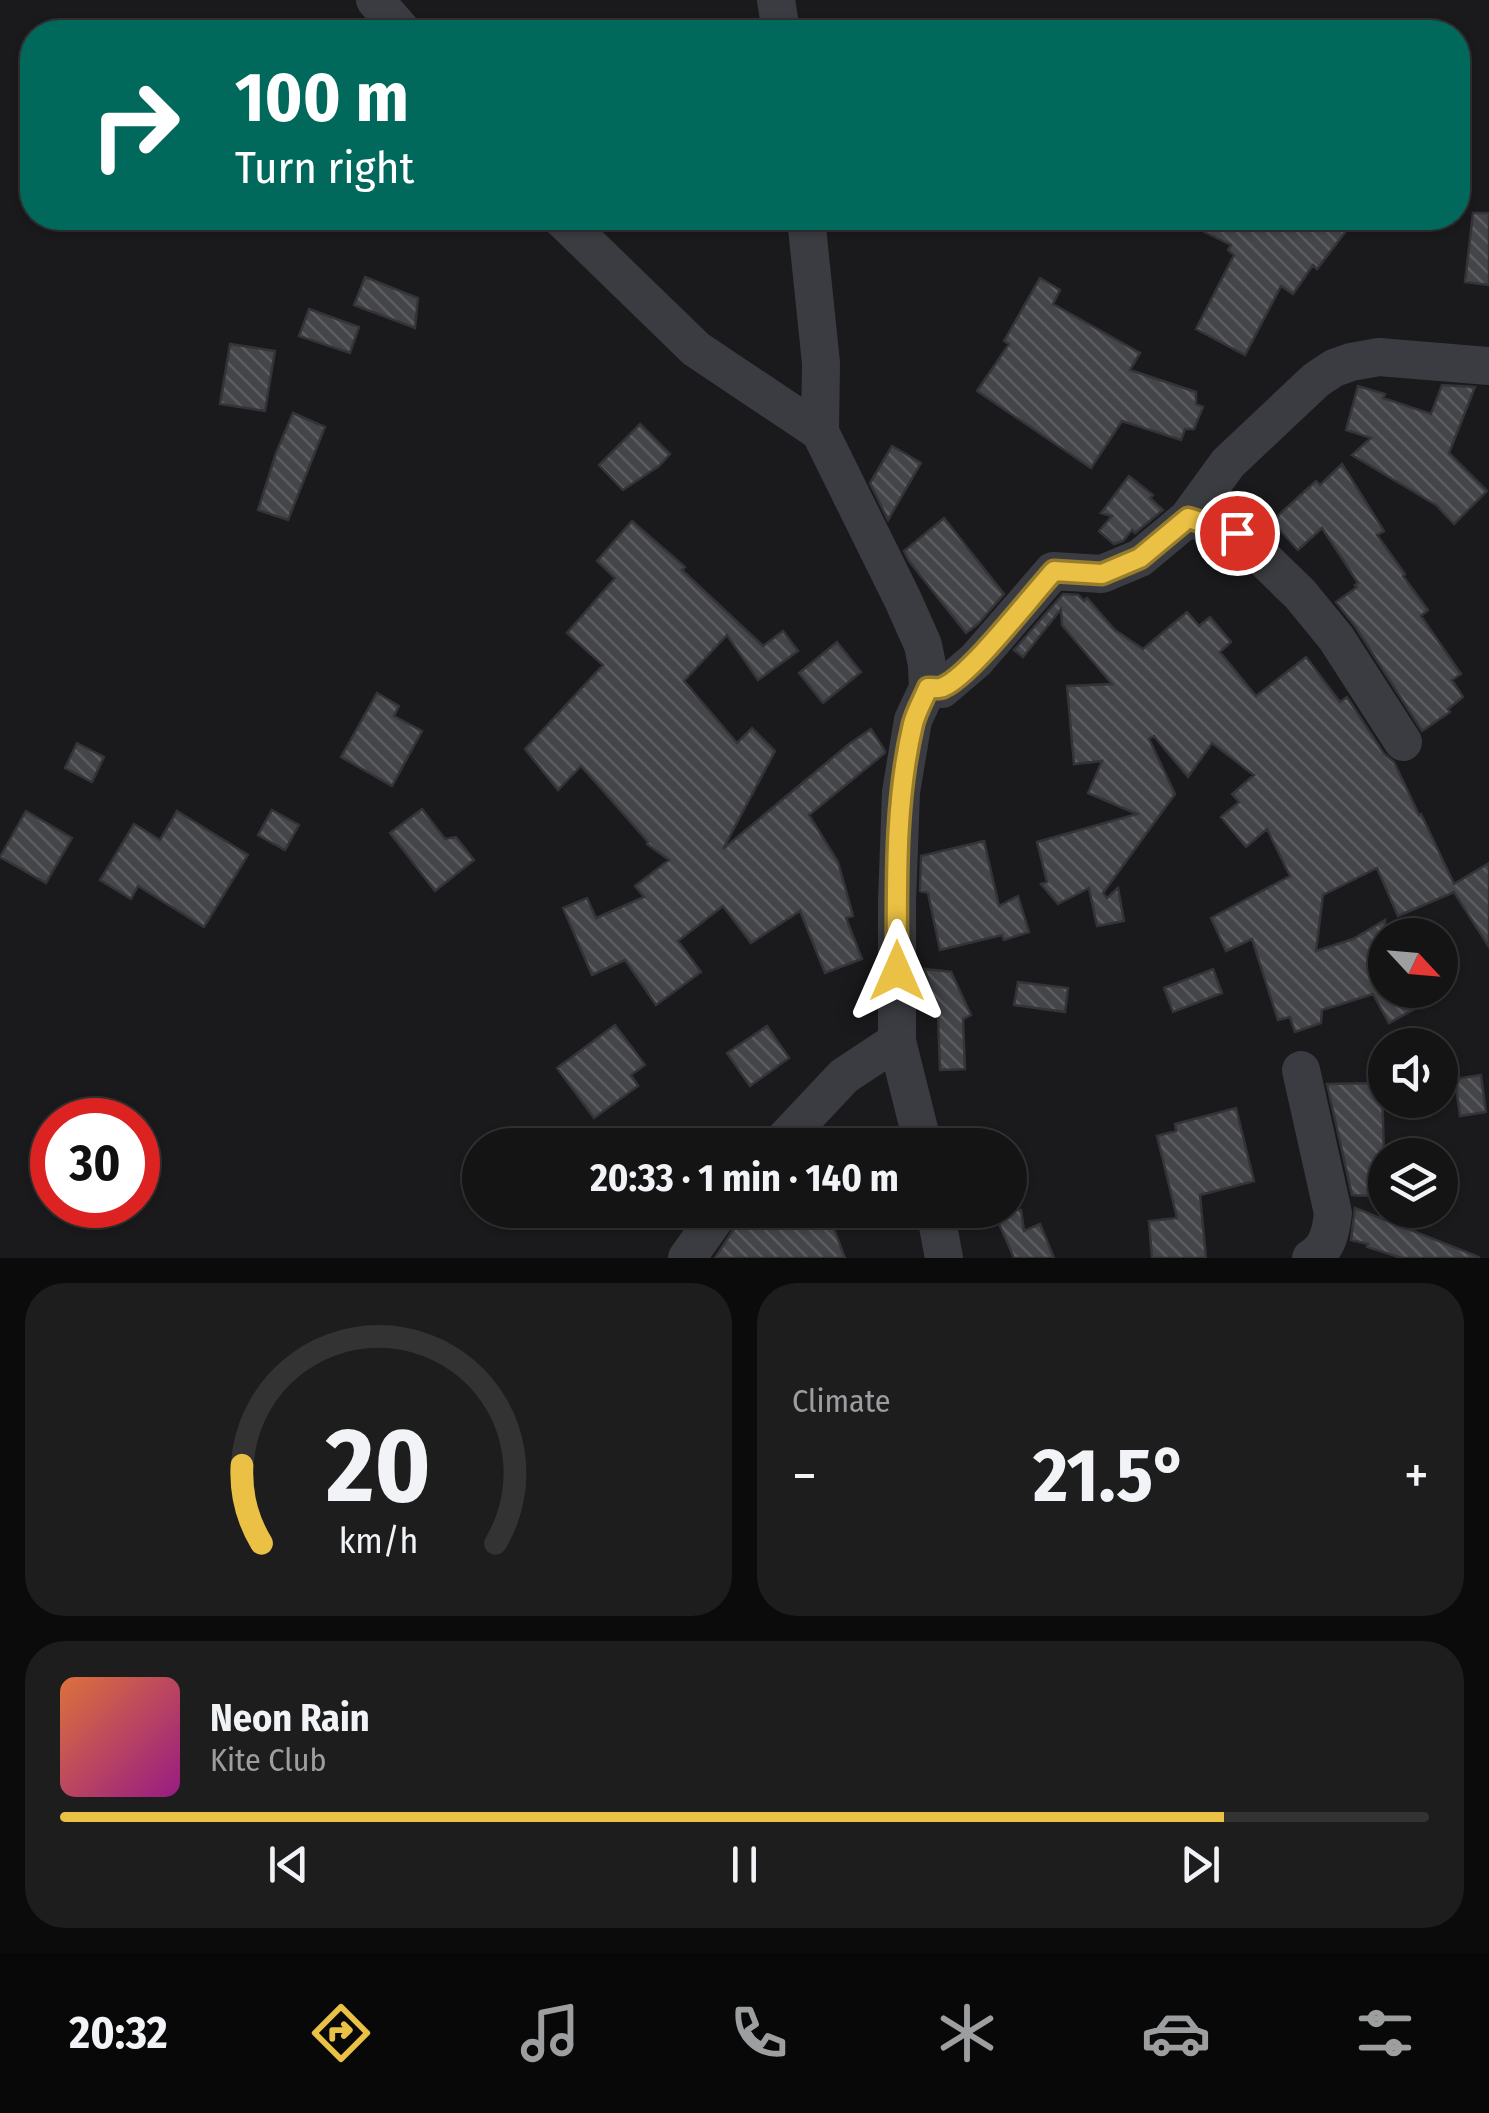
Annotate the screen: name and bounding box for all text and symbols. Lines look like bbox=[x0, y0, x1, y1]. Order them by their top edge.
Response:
text: 100 m bbox=[235, 56, 409, 140]
icon: right bbox=[70, 60, 200, 190]
text: Turn right bbox=[235, 141, 414, 195]
pin bbox=[1195, 491, 1280, 576]
icon: arrive bbox=[1210, 506, 1265, 561]
north arrow bbox=[1368, 918, 1458, 1008]
map controls bbox=[1368, 918, 1458, 1228]
position arrow bbox=[845, 919, 949, 1023]
button: sound bbox=[1368, 1028, 1458, 1118]
speed limit sign: 30 bbox=[30, 1098, 160, 1228]
button: layers bbox=[1368, 1138, 1458, 1228]
text: 20:33 · 1 min · 140 m bbox=[590, 1155, 899, 1201]
text: Climate bbox=[792, 1382, 891, 1420]
text: 20 bbox=[325, 1404, 431, 1529]
text: 21.5° bbox=[1033, 1431, 1188, 1521]
text: − bbox=[792, 1443, 817, 1509]
text: + bbox=[1404, 1443, 1429, 1509]
text: km/h bbox=[339, 1520, 418, 1562]
text: Neon Rain bbox=[210, 1695, 370, 1741]
text: Kite Club bbox=[210, 1741, 326, 1779]
icon: previous bbox=[261, 1837, 316, 1892]
icon: pause bbox=[717, 1837, 772, 1892]
icon: next bbox=[1173, 1837, 1228, 1892]
icon: directions bbox=[306, 1998, 376, 2068]
icon: music bbox=[515, 1998, 585, 2068]
icon: phone bbox=[724, 1998, 794, 2068]
icon: climate bbox=[932, 1998, 1002, 2068]
icon: car bbox=[1141, 1998, 1211, 2068]
icon: filters bbox=[1350, 1998, 1420, 2068]
text: 20:32 bbox=[69, 2006, 168, 2060]

